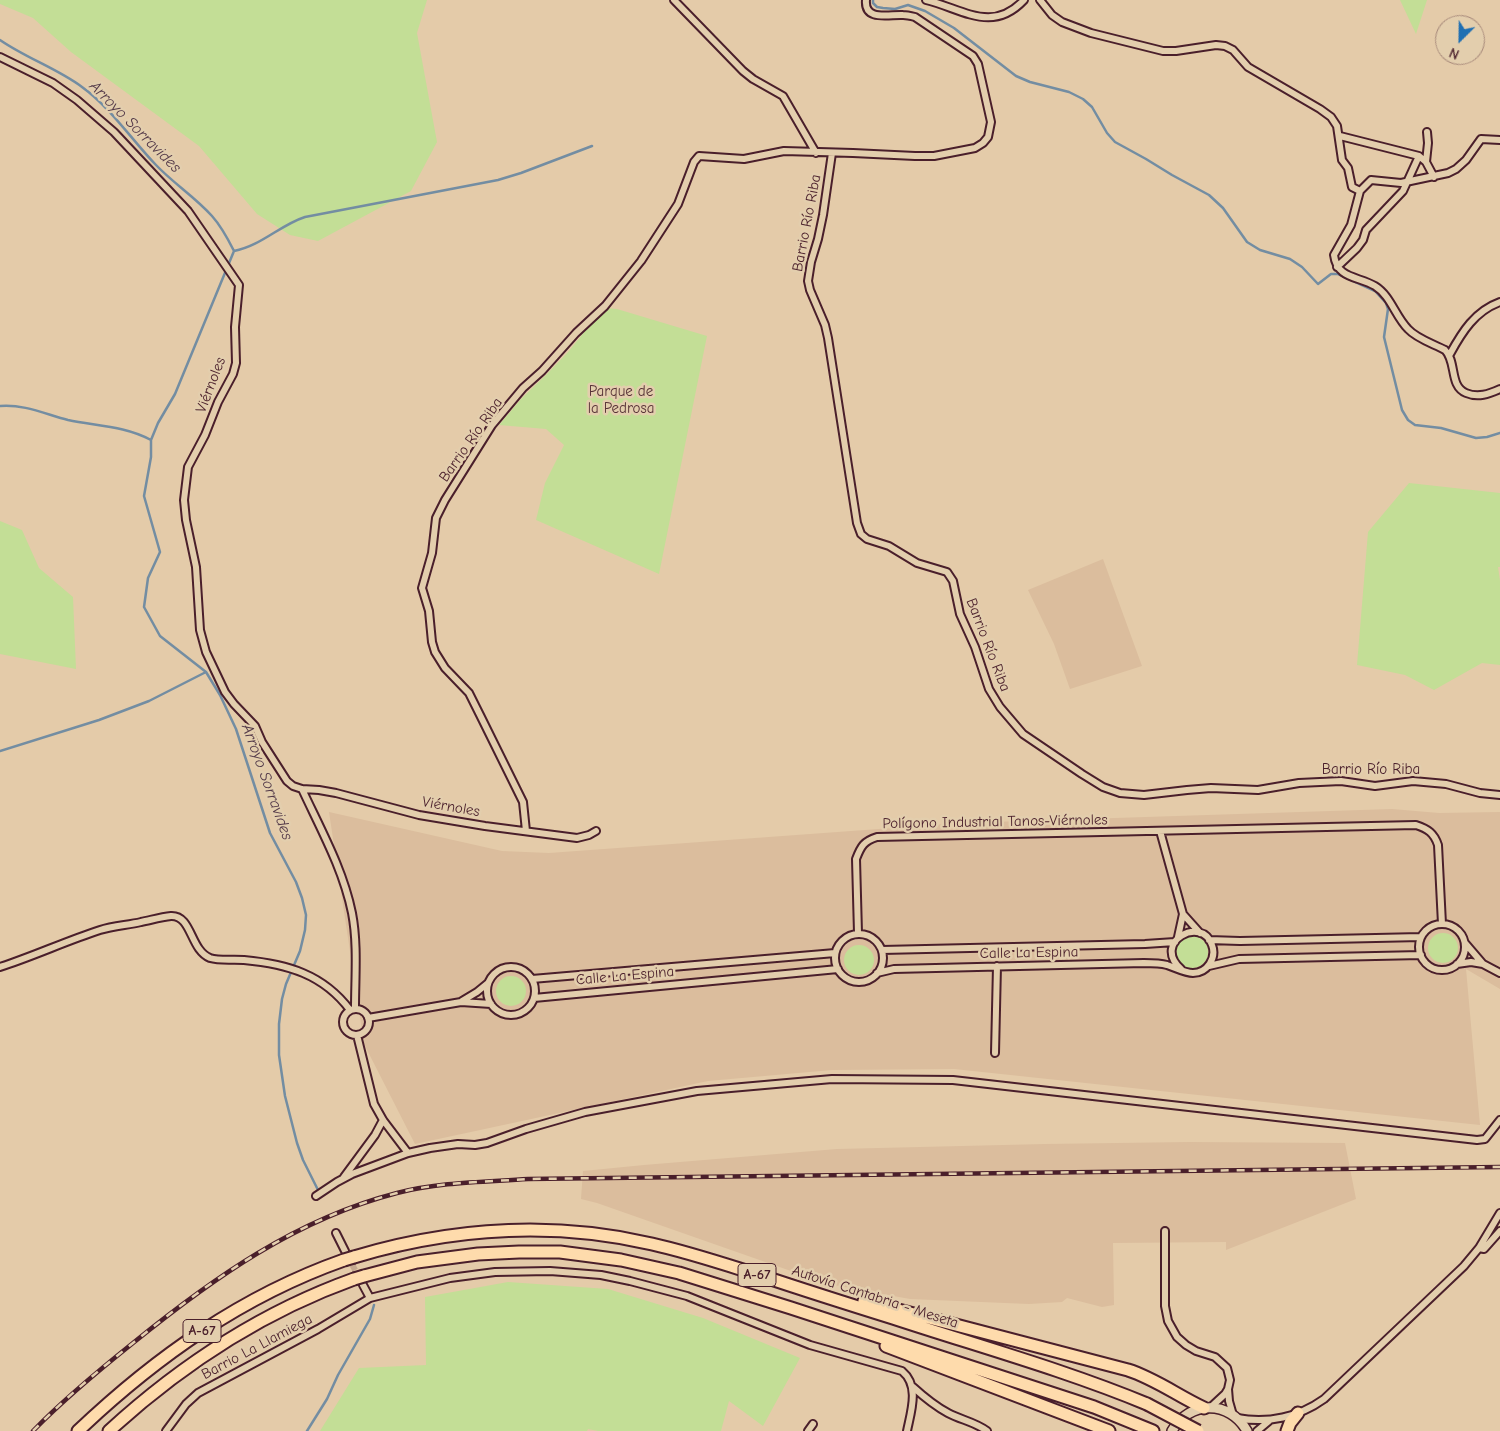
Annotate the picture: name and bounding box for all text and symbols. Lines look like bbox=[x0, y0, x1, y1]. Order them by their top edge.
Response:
north arrow bbox=[1435, 15, 1485, 65]
text: N bbox=[1447, 44, 1462, 63]
water label: Arroyo Sorravides bbox=[85, 77, 185, 177]
street label: Barrio Río Riba bbox=[789, 173, 825, 273]
street label: Viérnoles bbox=[192, 355, 230, 415]
park label: Parque de la Pedrosa bbox=[588, 383, 654, 418]
street label: Barrio Río Riba bbox=[435, 394, 507, 486]
street label: Barrio Río Riba bbox=[962, 596, 1014, 694]
water label: Arroyo Sorravides bbox=[237, 721, 297, 843]
street label: Barrio Río Riba bbox=[1322, 761, 1420, 779]
street label: Viérnoles bbox=[421, 793, 481, 821]
street label: Polígono Industrial Tanos-Viérnoles bbox=[882, 811, 1108, 833]
street label: Calle La Espina bbox=[979, 943, 1079, 963]
street label: Calle La Espina bbox=[575, 963, 675, 989]
street label: Autovía Cantabria - Meseta bbox=[790, 1262, 960, 1332]
road number: A-67 bbox=[738, 1264, 776, 1286]
street label: Barrio La Llamiega bbox=[199, 1310, 315, 1384]
road number: A-67 bbox=[183, 1320, 221, 1342]

